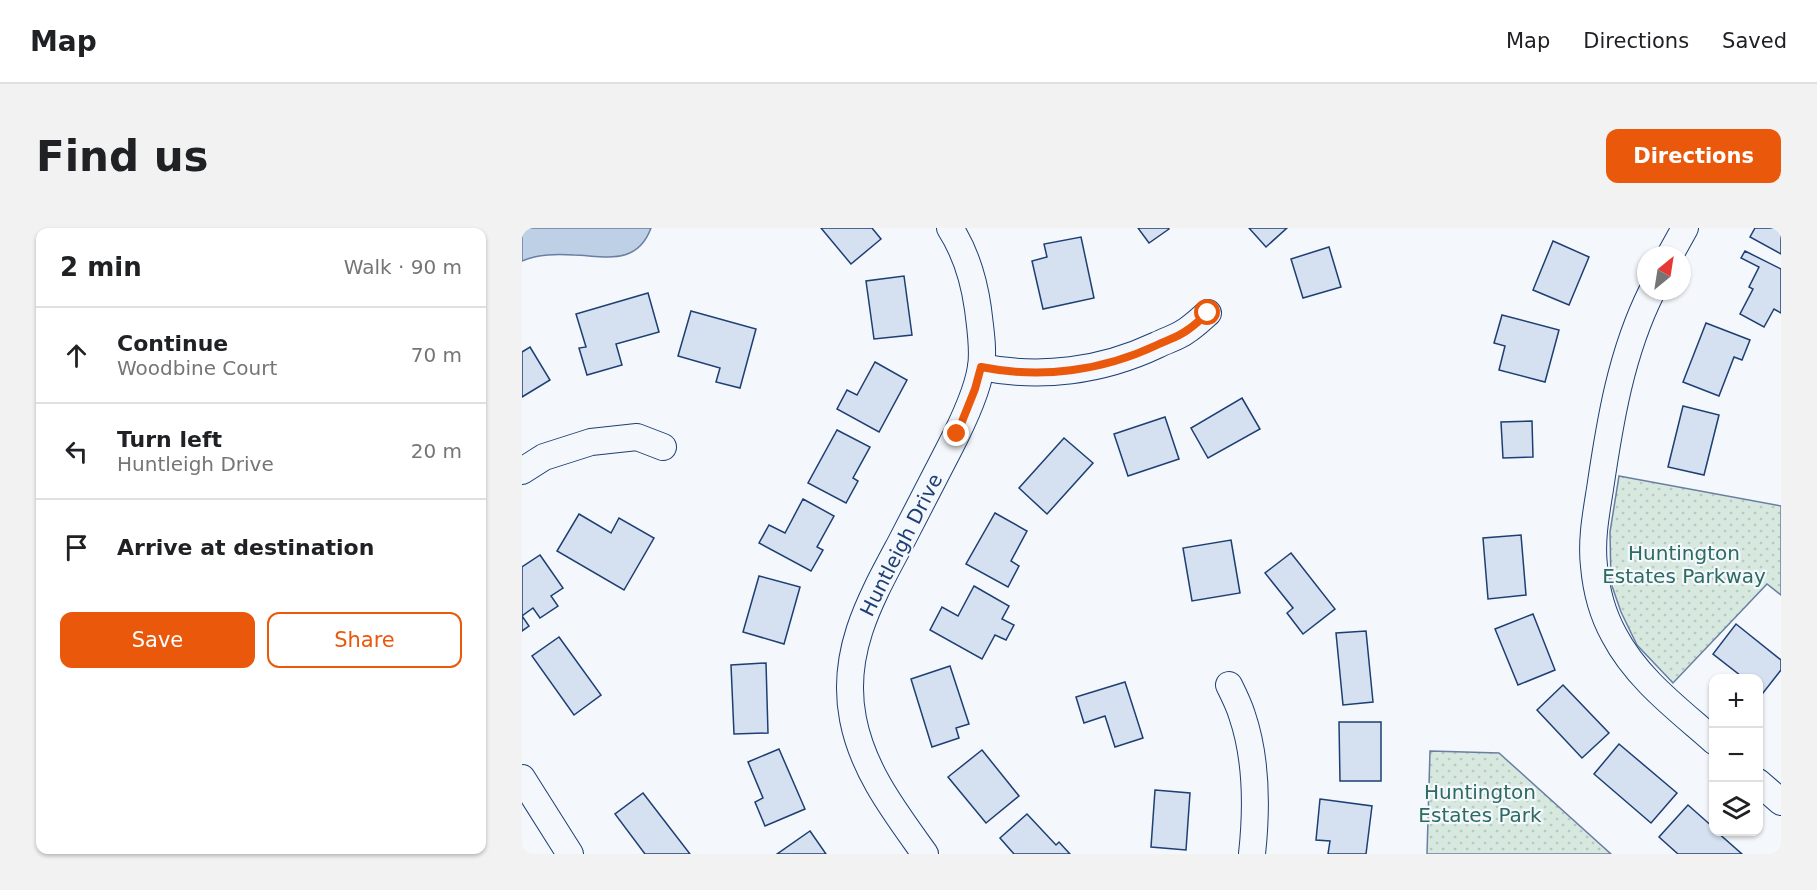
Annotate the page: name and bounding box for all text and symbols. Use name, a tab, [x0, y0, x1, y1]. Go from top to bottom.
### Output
text: Map	[30, 25, 97, 58]
text: Map	[1506, 29, 1550, 53]
text: Directions	[1583, 29, 1689, 53]
text: Saved	[1722, 29, 1787, 53]
button: Directions	[1606, 129, 1781, 183]
text: Find us	[36, 132, 209, 181]
north arrow	[1637, 246, 1691, 300]
text: 2 min	[60, 252, 142, 282]
text: Walk · 90 m	[344, 255, 462, 279]
route start	[1194, 299, 1220, 325]
text: Continue	[117, 331, 228, 356]
icon: ahead	[60, 339, 93, 372]
text: 70 m	[411, 343, 462, 367]
text: Woodbine Court	[117, 356, 277, 380]
route end	[943, 420, 969, 446]
text: Turn left	[117, 427, 222, 452]
icon: left	[60, 435, 93, 468]
text: 20 m	[411, 439, 462, 463]
text: Huntleigh Drive	[117, 452, 274, 476]
street label: Huntleigh Drive	[855, 470, 947, 620]
icon: arrive	[60, 531, 93, 564]
text: Arrive at destination	[117, 535, 374, 560]
park label: Huntington Estates Parkway	[1602, 541, 1766, 588]
button: Save	[60, 612, 255, 668]
button: Share	[267, 612, 462, 668]
map controls	[1709, 674, 1763, 836]
button: +	[1709, 674, 1763, 728]
button: −	[1709, 728, 1763, 782]
park label: Huntington Estates Park	[1418, 780, 1542, 827]
button: layers	[1709, 782, 1763, 836]

